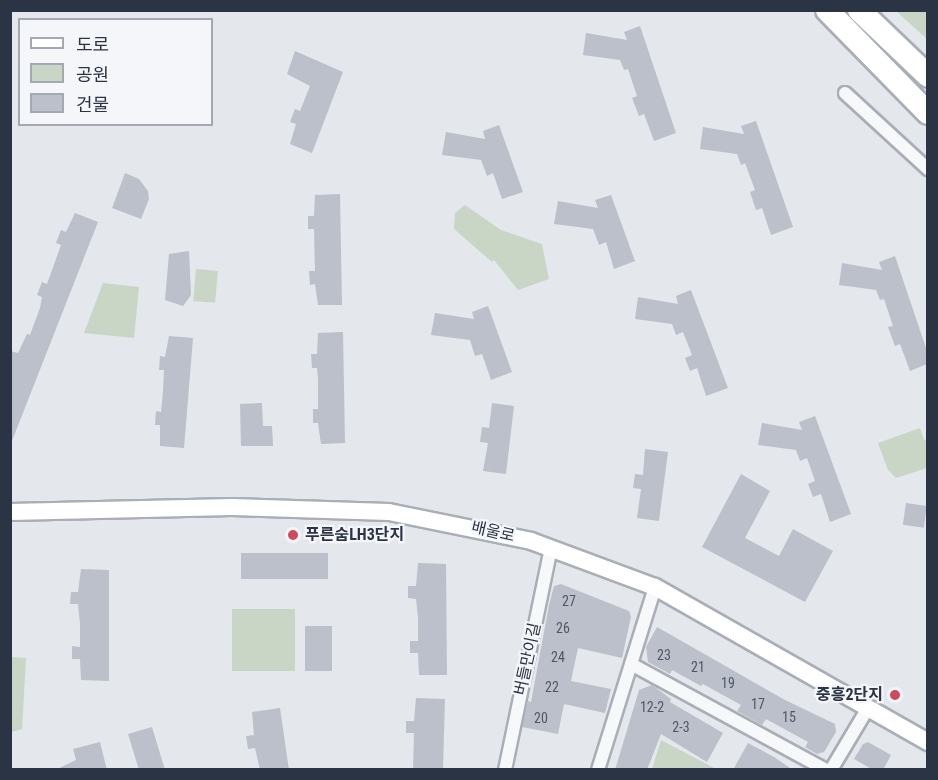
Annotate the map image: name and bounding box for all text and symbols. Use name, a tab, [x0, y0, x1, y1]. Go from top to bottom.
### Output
legend	[18, 18, 213, 126]
text: 도로	[76, 34, 109, 55]
text: 공원	[76, 64, 109, 85]
text: 건물	[76, 94, 109, 115]
street label: 배울로	[469, 518, 517, 546]
place label: 푸른숨LH3단지	[305, 525, 404, 545]
marker: 푸른숨LH3단지	[286, 528, 300, 542]
house number: 27	[562, 593, 576, 609]
house number: 26	[556, 620, 570, 636]
street label: 버들만이길	[511, 621, 545, 697]
house number: 23	[657, 647, 671, 663]
house number: 24	[551, 649, 565, 665]
house number: 21	[691, 659, 705, 675]
house number: 19	[721, 675, 735, 691]
house number: 22	[545, 679, 559, 695]
place label: 중흥2단지	[816, 685, 883, 705]
marker: 중흥2단지	[888, 688, 902, 702]
house number: 17	[751, 696, 765, 712]
house number: 12-2	[640, 699, 664, 715]
house number: 15	[782, 709, 796, 725]
house number: 20	[534, 710, 548, 726]
house number: 2-3	[672, 719, 690, 735]

